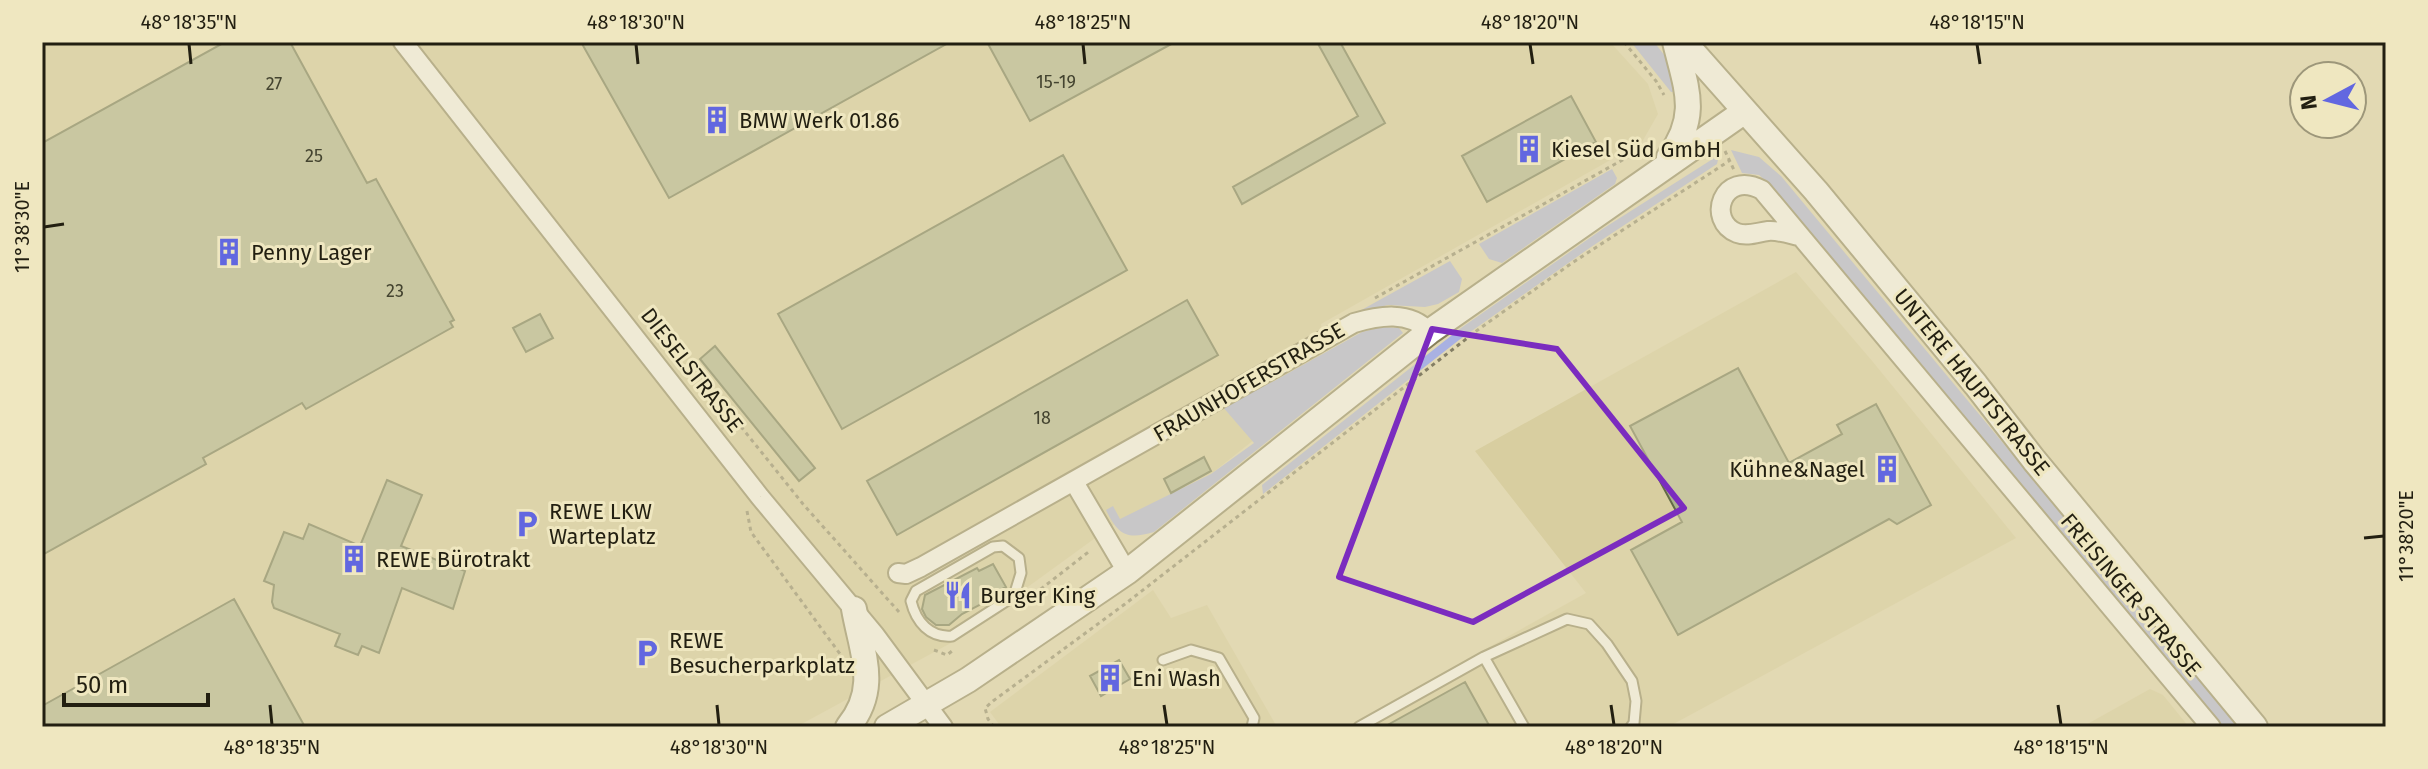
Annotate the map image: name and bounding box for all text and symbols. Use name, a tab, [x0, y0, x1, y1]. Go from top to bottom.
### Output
text: 48°18'35"N	[141, 10, 237, 34]
text: 48°18'30"N	[587, 10, 685, 34]
text: 48°18'25"N	[1035, 10, 1131, 34]
text: 48°18'20"N	[1481, 10, 1579, 34]
text: 48°18'15"N	[1929, 10, 2025, 34]
north arrow	[2288, 60, 2368, 140]
house number: 15-19	[1036, 71, 1076, 93]
house number: 27	[266, 73, 282, 95]
text: N	[2294, 93, 2323, 111]
building icon: BMW Werk 01.86	[702, 105, 732, 135]
place label: BMW Werk 01.86	[739, 107, 899, 134]
building icon: Kiesel Süd GmbH	[1514, 134, 1544, 164]
place label: Kiesel Süd GmbH	[1551, 136, 1721, 163]
house number: 25	[305, 145, 323, 167]
text: 11°38'30"E	[10, 181, 34, 273]
building icon: Penny Lager	[214, 237, 244, 267]
place label: Penny Lager	[251, 239, 372, 266]
house number: 23	[386, 280, 404, 302]
street label: UNTERE HAUPTSTRASSE	[1888, 283, 2056, 481]
street label: DIESELSTRASSE	[635, 302, 749, 438]
street label: FRAUNHOFERSTRASSE	[1149, 316, 1349, 448]
house number: 18	[1033, 407, 1051, 429]
building icon: Kühne&Nagel	[1872, 454, 1902, 484]
place label: Kühne&Nagel	[1729, 456, 1865, 483]
text: 11°38'20"E	[2394, 490, 2418, 582]
place label: REWE LKW Warteplatz	[549, 498, 656, 550]
street label: FREISINGER STRASSE	[2055, 508, 2207, 682]
parking icon: REWE LKW Warteplatz	[512, 509, 542, 539]
building icon: REWE Bürotrakt	[339, 544, 369, 574]
place label: REWE Bürotrakt	[376, 546, 531, 573]
restaurant icon: Burger King	[943, 580, 973, 610]
place label: Burger King	[980, 582, 1096, 609]
place label: REWE Besucherparkplatz	[669, 627, 855, 679]
parking icon: REWE Besucherparkplatz	[632, 638, 662, 668]
scale bar	[64, 657, 208, 707]
building icon: Eni Wash	[1095, 663, 1125, 693]
place label: Eni Wash	[1132, 665, 1221, 692]
text: 50 m	[76, 671, 128, 699]
text: 48°18'35"N	[224, 735, 320, 759]
text: 48°18'30"N	[670, 735, 768, 759]
text: 48°18'25"N	[1119, 735, 1215, 759]
text: 48°18'20"N	[1565, 735, 1663, 759]
text: 48°18'15"N	[2013, 735, 2109, 759]

